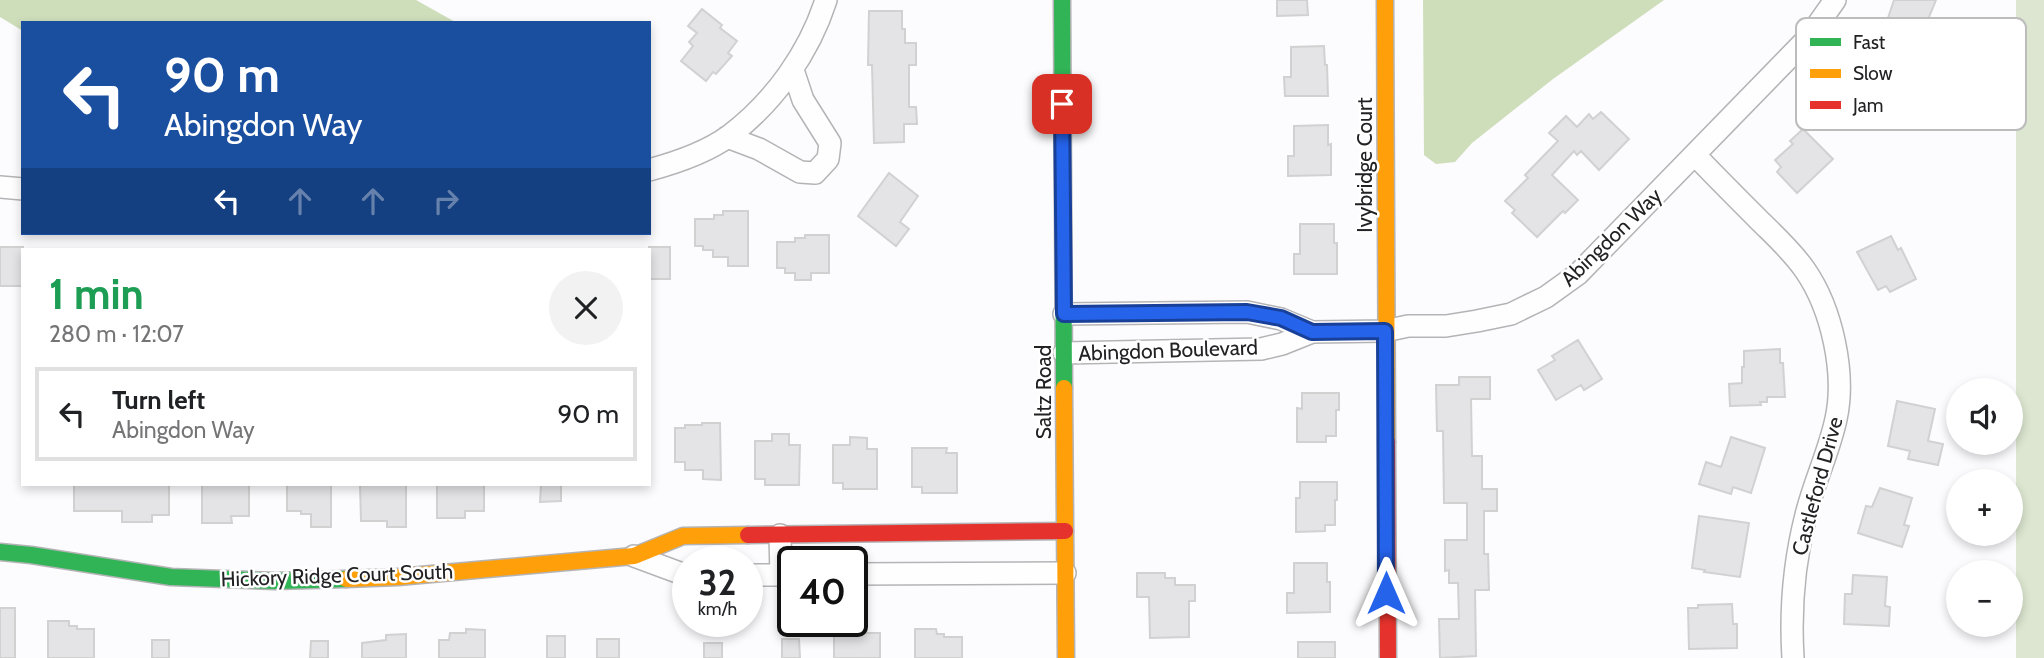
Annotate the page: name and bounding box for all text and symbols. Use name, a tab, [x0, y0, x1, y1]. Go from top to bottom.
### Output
legend	[1796, 18, 2026, 130]
text: Fast	[1853, 31, 1886, 54]
text: 90 m	[164, 45, 280, 104]
icon: left	[49, 49, 140, 140]
text: Slow	[1853, 62, 1893, 85]
pin	[1032, 74, 1092, 134]
icon: arrive	[1043, 85, 1081, 123]
text: Jam	[1852, 94, 1883, 117]
street label: Ivybridge Court	[1352, 97, 1377, 233]
text: Abingdon Way	[164, 105, 362, 144]
icon: left	[208, 182, 246, 220]
icon: ahead	[281, 182, 319, 220]
icon: ahead	[354, 182, 392, 220]
icon: right	[427, 182, 465, 220]
street label: Abingdon Way	[1555, 183, 1667, 291]
text: 1 min	[49, 268, 144, 320]
button: close	[549, 271, 623, 345]
text: 280 m · 12:07	[49, 320, 184, 348]
street label: Abingdon Boulevard	[1078, 334, 1258, 366]
street label: Saltz Road	[1031, 345, 1056, 439]
map controls	[1946, 378, 2023, 637]
button: sound	[1946, 378, 2023, 455]
text: Turn left	[112, 384, 205, 416]
icon: left	[53, 395, 91, 433]
text: 90 m	[557, 398, 619, 430]
street label: Castleford Drive	[1786, 414, 1848, 558]
text: Abingdon Way	[112, 416, 255, 444]
button: +	[1946, 469, 2023, 546]
speed limit sign: 40	[777, 546, 868, 637]
position arrow	[1349, 556, 1423, 630]
street label: Hickory Ridge Court South	[220, 558, 454, 592]
button: −	[1946, 560, 2023, 637]
text: 32	[699, 561, 736, 604]
text: km/h	[698, 598, 737, 620]

